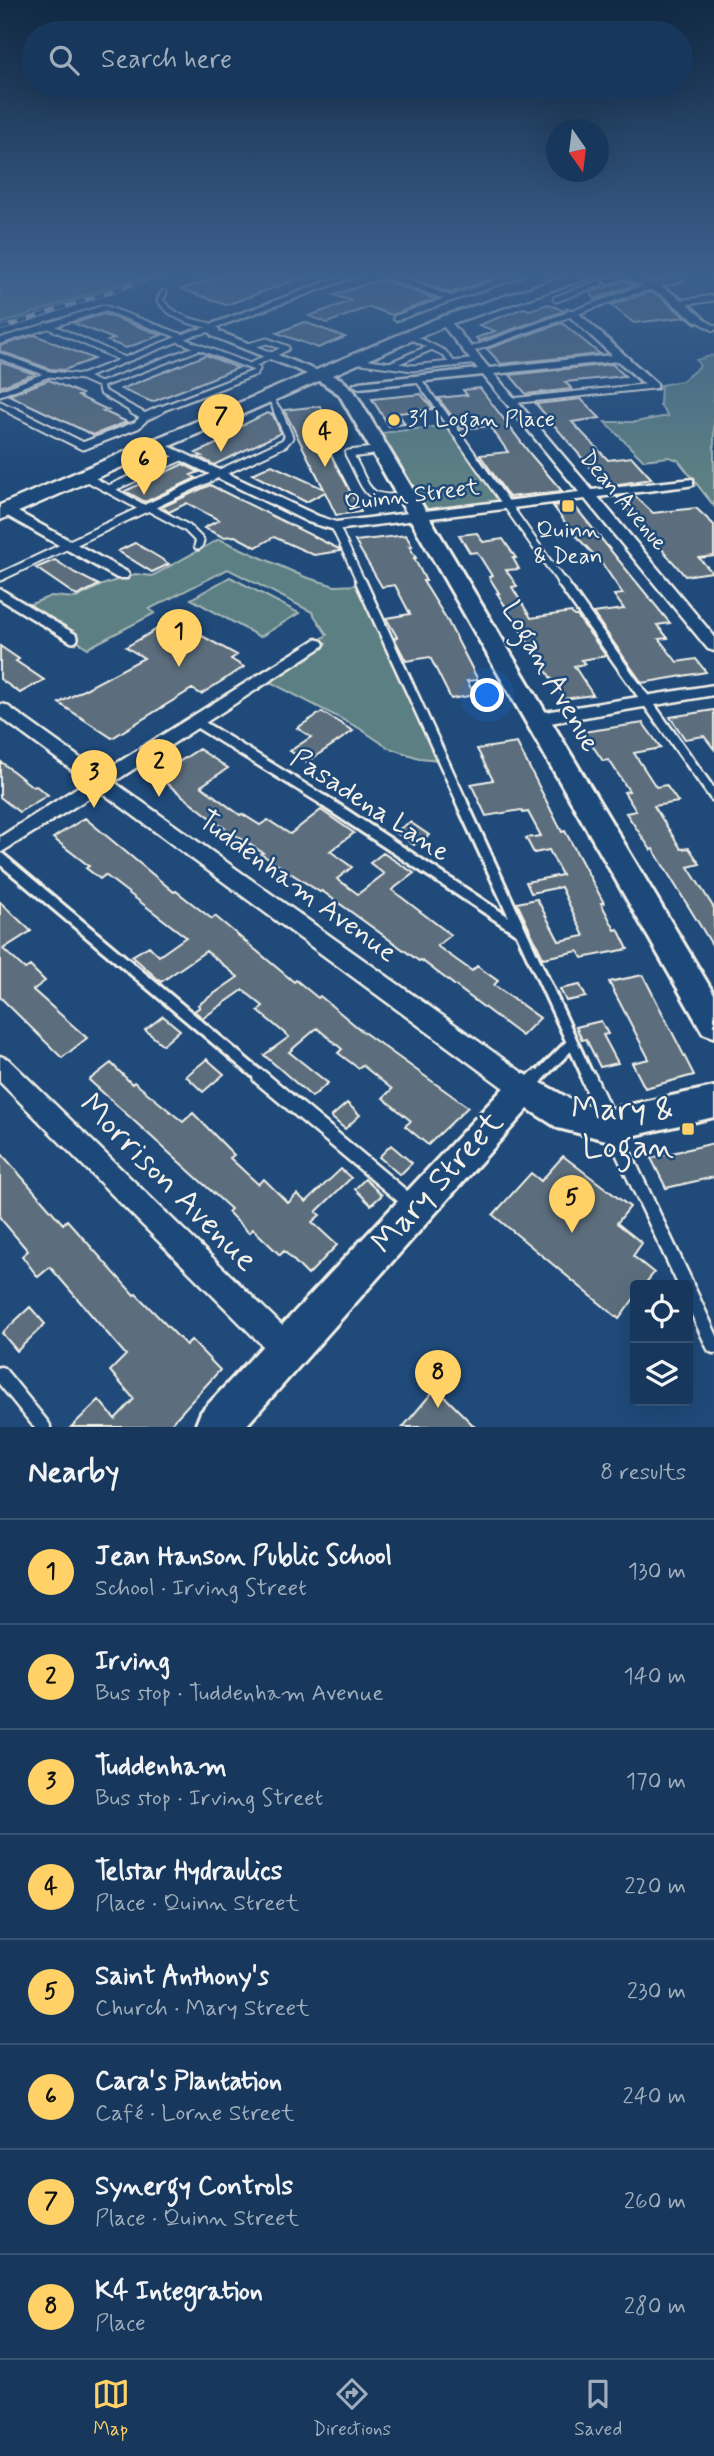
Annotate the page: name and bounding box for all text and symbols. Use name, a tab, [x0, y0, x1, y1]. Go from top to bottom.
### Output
search box	[21, 21, 693, 98]
icon: search	[45, 41, 83, 79]
text: Search here	[101, 43, 232, 77]
north arrow	[546, 119, 609, 182]
pin: 7	[198, 394, 244, 452]
place label: 31 Logan Place	[408, 405, 555, 437]
pin: 4	[302, 409, 348, 467]
marker: 31 Logan Place	[386, 412, 402, 428]
pin: 6	[121, 437, 167, 495]
street label: Dean Avenue	[572, 444, 674, 558]
street label: Quinn Street	[343, 473, 482, 519]
marker: Quinn & Dean	[560, 498, 576, 514]
place label: Quinn & Dean	[533, 516, 603, 572]
street label: Logan Avenue	[489, 595, 608, 761]
pin: 1	[156, 609, 202, 667]
your location	[470, 678, 504, 712]
pin: 2	[136, 739, 182, 797]
street label: Pasadena Lane	[283, 741, 457, 871]
pin: 3	[71, 750, 117, 808]
street label: Tuddenham Avenue	[190, 802, 404, 972]
street label: Morrison Avenue	[69, 1084, 267, 1282]
place label: Mary & Logan	[571, 1088, 674, 1173]
street label: Mary Street	[362, 1102, 514, 1264]
marker: Mary & Logan	[680, 1121, 696, 1137]
pin: 5	[549, 1175, 595, 1233]
map controls	[630, 1280, 693, 1406]
button: locate	[630, 1280, 693, 1343]
button: layers	[630, 1343, 693, 1406]
pin: 8	[415, 1350, 461, 1408]
text: Nearby	[28, 1453, 119, 1492]
text: 8 results	[600, 1458, 686, 1488]
text: Jean Hanson Public School	[95, 1540, 392, 1574]
text: 1	[46, 1557, 56, 1587]
text: 130 m	[628, 1557, 686, 1587]
text: School · Irving Street	[95, 1574, 307, 1604]
text: Irving	[95, 1645, 170, 1679]
text: 2	[45, 1662, 57, 1692]
text: 140 m	[623, 1662, 686, 1692]
text: Bus stop · Tuddenham Avenue	[95, 1679, 384, 1709]
text: Tuddenham	[95, 1750, 227, 1784]
text: 3	[46, 1767, 56, 1797]
text: 170 m	[626, 1767, 686, 1797]
text: Bus stop · Irving Street	[95, 1784, 323, 1814]
text: Telstar Hydraulics	[95, 1855, 282, 1889]
text: 4	[44, 1872, 58, 1902]
text: 220 m	[624, 1872, 686, 1902]
text: Place · Quinn Street	[95, 1889, 299, 1919]
text: Saint Anthony's	[95, 1960, 269, 1994]
text: 5	[44, 1977, 58, 2007]
text: 230 m	[627, 1977, 686, 2007]
text: Church · Mary Street	[95, 1994, 310, 2024]
text: Cara's Plantation	[95, 2065, 282, 2099]
text: 6	[45, 2082, 57, 2112]
text: 240 m	[622, 2082, 686, 2112]
text: Café · Lorne Street	[95, 2099, 295, 2129]
text: Synergy Controls	[95, 2170, 293, 2204]
text: 7	[44, 2187, 58, 2217]
text: 260 m	[624, 2187, 686, 2217]
text: Place · Quinn Street	[95, 2204, 299, 2234]
text: K4 Integration	[95, 2275, 263, 2309]
text: 8	[45, 2292, 57, 2322]
text: 280 m	[624, 2292, 686, 2322]
text: Place	[95, 2309, 146, 2339]
tab: Map	[92, 2375, 130, 2442]
tab: Directions	[313, 2375, 391, 2442]
tab: Saved	[574, 2375, 622, 2442]

